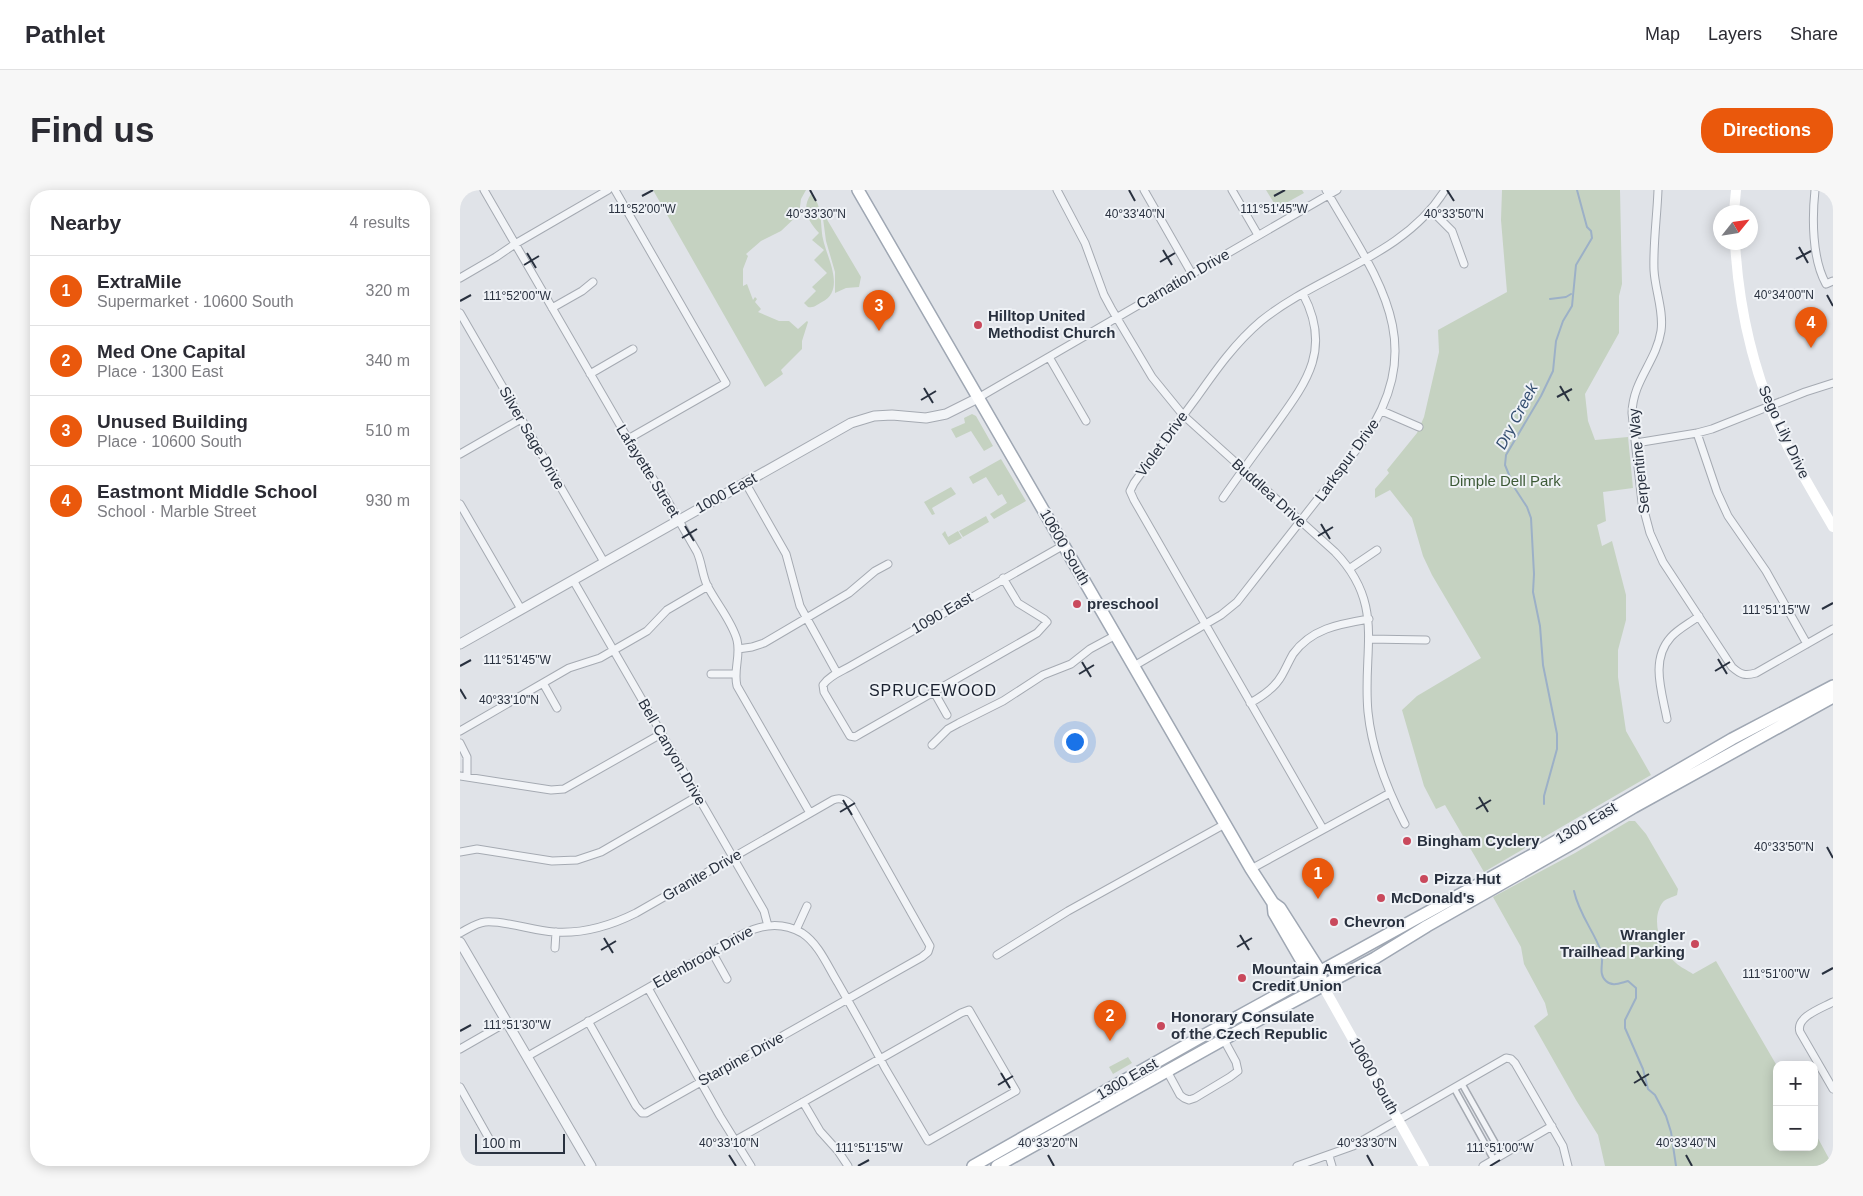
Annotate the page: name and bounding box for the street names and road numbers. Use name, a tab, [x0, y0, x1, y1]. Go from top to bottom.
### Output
street label: Carnation Drive	[1133, 245, 1232, 312]
street label: Sego Lily Drive	[1755, 382, 1813, 481]
street label: Silver Sage Drive	[496, 383, 569, 492]
street label: Serpentine Way	[1624, 407, 1653, 515]
street label: Violet Drive	[1132, 408, 1191, 480]
street label: Larkspur Drive	[1311, 415, 1382, 504]
street label: Lafayette Street	[613, 421, 684, 521]
street label: Buddlea Drive	[1229, 455, 1310, 530]
street label: 1000 East	[692, 468, 760, 516]
street label: 10600 South	[1037, 506, 1094, 588]
street label: 1090 East	[908, 588, 976, 637]
street label: Bell Canyon Drive	[635, 696, 710, 808]
street label: 1300 East	[1552, 798, 1620, 847]
street label: Granite Drive	[659, 845, 744, 904]
street label: Edenbrook Drive	[650, 922, 756, 991]
street label: Starpine Drive	[695, 1028, 786, 1089]
street label: 10600 South	[1346, 1034, 1402, 1117]
street label: 1300 East	[1093, 1054, 1161, 1103]

